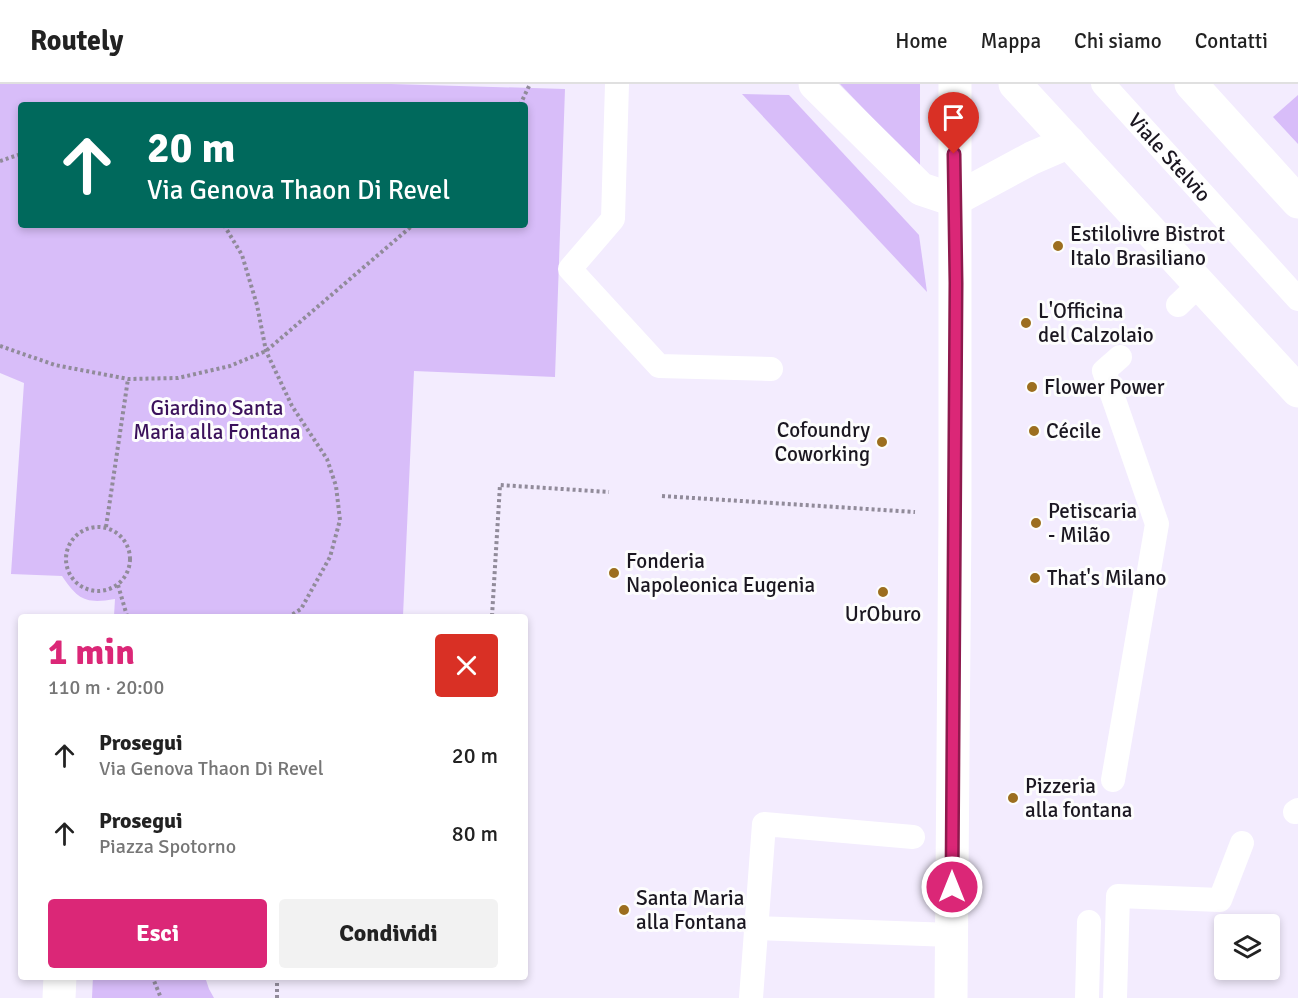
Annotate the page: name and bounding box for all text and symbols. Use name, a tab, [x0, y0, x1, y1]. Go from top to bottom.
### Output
text: Routely	[30, 24, 123, 58]
text: Home	[895, 28, 948, 54]
text: Mappa	[981, 28, 1041, 54]
text: Chi siamo	[1074, 28, 1162, 54]
text: Contatti	[1195, 28, 1268, 54]
pin	[928, 92, 979, 154]
icon: arrive	[937, 101, 970, 134]
street label: Viale Stelvio	[1123, 108, 1216, 207]
text: 20 m	[147, 123, 236, 174]
icon: ahead	[48, 126, 126, 204]
text: Via Genova Thaon Di Revel	[147, 174, 450, 207]
place label: Estilolivre Bistrot Italo Brasiliano	[1070, 221, 1225, 271]
marker: Estilolivre Bistrot Italo Brasiliano	[1051, 239, 1065, 253]
place label: L'Officina del Calzolaio	[1038, 298, 1154, 348]
marker: L'Officina del Calzolaio	[1019, 316, 1033, 330]
place label: Flower Power	[1044, 374, 1165, 400]
marker: Flower Power	[1025, 380, 1039, 394]
park label: Giardino Santa Maria alla Fontana	[133, 395, 301, 445]
place label: Cofoundry Coworking	[775, 417, 870, 467]
place label: Cécile	[1046, 418, 1101, 444]
marker: Cécile	[1027, 424, 1041, 438]
marker: Cofoundry Coworking	[875, 435, 889, 449]
place label: Petiscaria - Milão	[1048, 498, 1137, 548]
marker: Petiscaria - Milão	[1029, 516, 1043, 530]
place label: Fonderia Napoleonica Eugenia	[626, 548, 815, 598]
place label: That's Milano	[1047, 565, 1167, 591]
marker: Fonderia Napoleonica Eugenia	[607, 566, 621, 580]
marker: That's Milano	[1028, 571, 1042, 585]
marker: UrOburo	[876, 585, 890, 599]
place label: UrOburo	[845, 601, 921, 627]
text: 1 min	[48, 630, 135, 675]
button: close	[435, 634, 498, 697]
text: 110 m · 20:00	[48, 675, 164, 700]
text: Prosegui	[99, 729, 183, 756]
icon: ahead	[48, 739, 81, 772]
text: 20 m	[452, 742, 498, 769]
text: Via Genova Thaon Di Revel	[99, 756, 324, 781]
place label: Pizzeria alla fontana	[1025, 773, 1132, 823]
marker: Pizzeria alla fontana	[1006, 791, 1020, 805]
text: Prosegui	[99, 807, 183, 834]
icon: ahead	[48, 817, 81, 850]
text: 80 m	[452, 820, 498, 847]
text: Piazza Spotorno	[99, 834, 236, 859]
position arrow	[920, 855, 984, 919]
place label: Santa Maria alla Fontana	[636, 885, 747, 935]
button: Esci	[48, 899, 267, 968]
button: Condividi	[279, 899, 498, 968]
marker: Santa Maria alla Fontana	[617, 903, 631, 917]
map controls	[1214, 914, 1280, 980]
button: layers	[1214, 914, 1280, 980]

